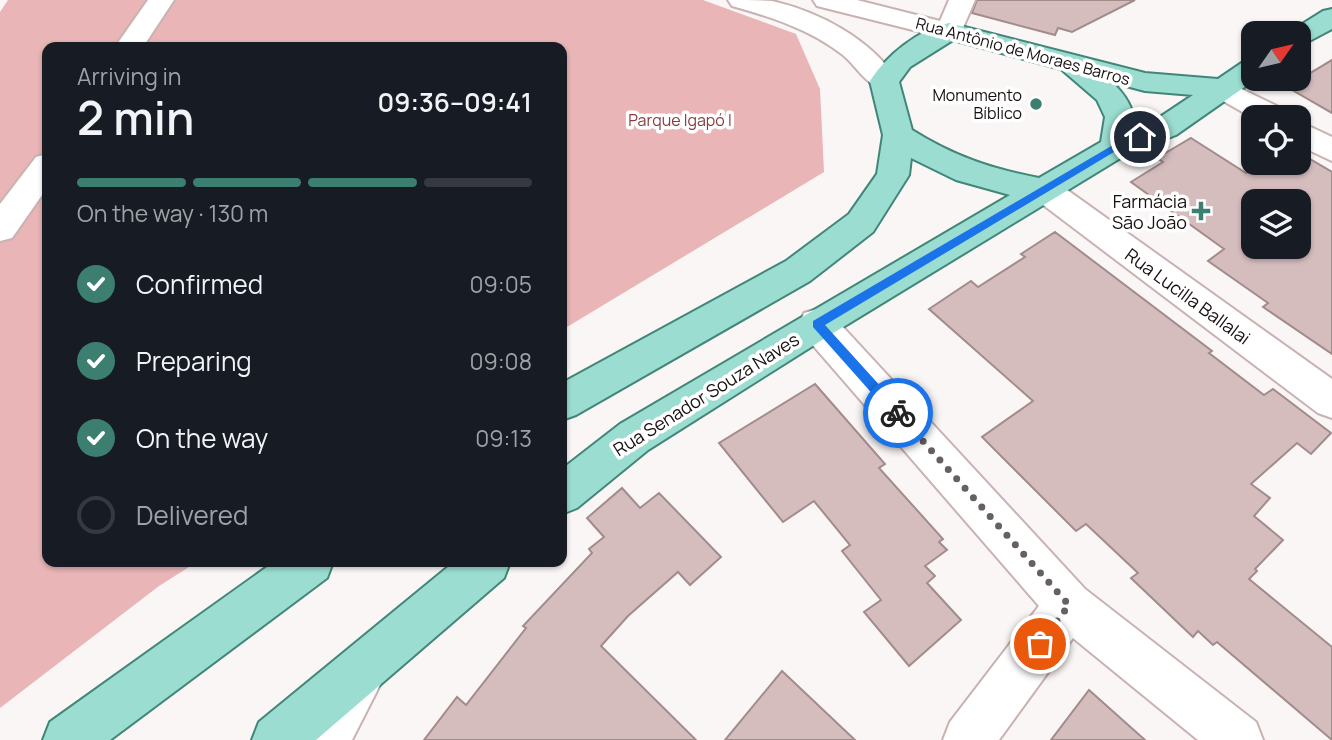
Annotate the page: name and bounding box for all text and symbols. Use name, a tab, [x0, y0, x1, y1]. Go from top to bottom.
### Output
street label: Rua Antônio de Moraes Barros	[913, 12, 1133, 90]
north arrow	[1241, 21, 1311, 91]
map controls	[1241, 21, 1311, 259]
text: Arriving in	[77, 60, 182, 92]
text: 09:36–09:41	[378, 84, 532, 120]
place label: Monumento Bíblico	[932, 84, 1022, 124]
text: 2 min	[77, 86, 194, 149]
marker: Monumento Bíblico	[1028, 96, 1044, 112]
button: locate	[1241, 105, 1311, 175]
pin	[1110, 107, 1170, 167]
park label: Parque Igapó I	[628, 109, 732, 131]
icon: home	[1121, 118, 1159, 156]
place label: Farmácia São João	[1112, 189, 1187, 234]
button: layers	[1241, 189, 1311, 259]
text: On the way · 130 m	[77, 197, 268, 229]
marker: Farmácia São João	[1193, 203, 1209, 219]
street label: Rua Lucilla Ballalai	[1121, 242, 1255, 350]
icon: check	[77, 265, 115, 303]
text: Confirmed	[136, 266, 263, 302]
text: 09:05	[470, 268, 532, 300]
street label: Rua Senador Souza Naves	[609, 327, 803, 461]
icon: check	[77, 342, 115, 380]
text: Preparing	[136, 343, 252, 379]
text: 09:08	[469, 345, 532, 377]
courier	[863, 378, 933, 448]
icon: bike	[879, 394, 917, 432]
icon: check	[77, 419, 115, 457]
text: On the way	[136, 420, 268, 456]
text: 09:13	[475, 422, 532, 454]
text: Delivered	[136, 497, 248, 533]
pin	[1010, 614, 1070, 674]
icon: bag	[1021, 625, 1059, 663]

